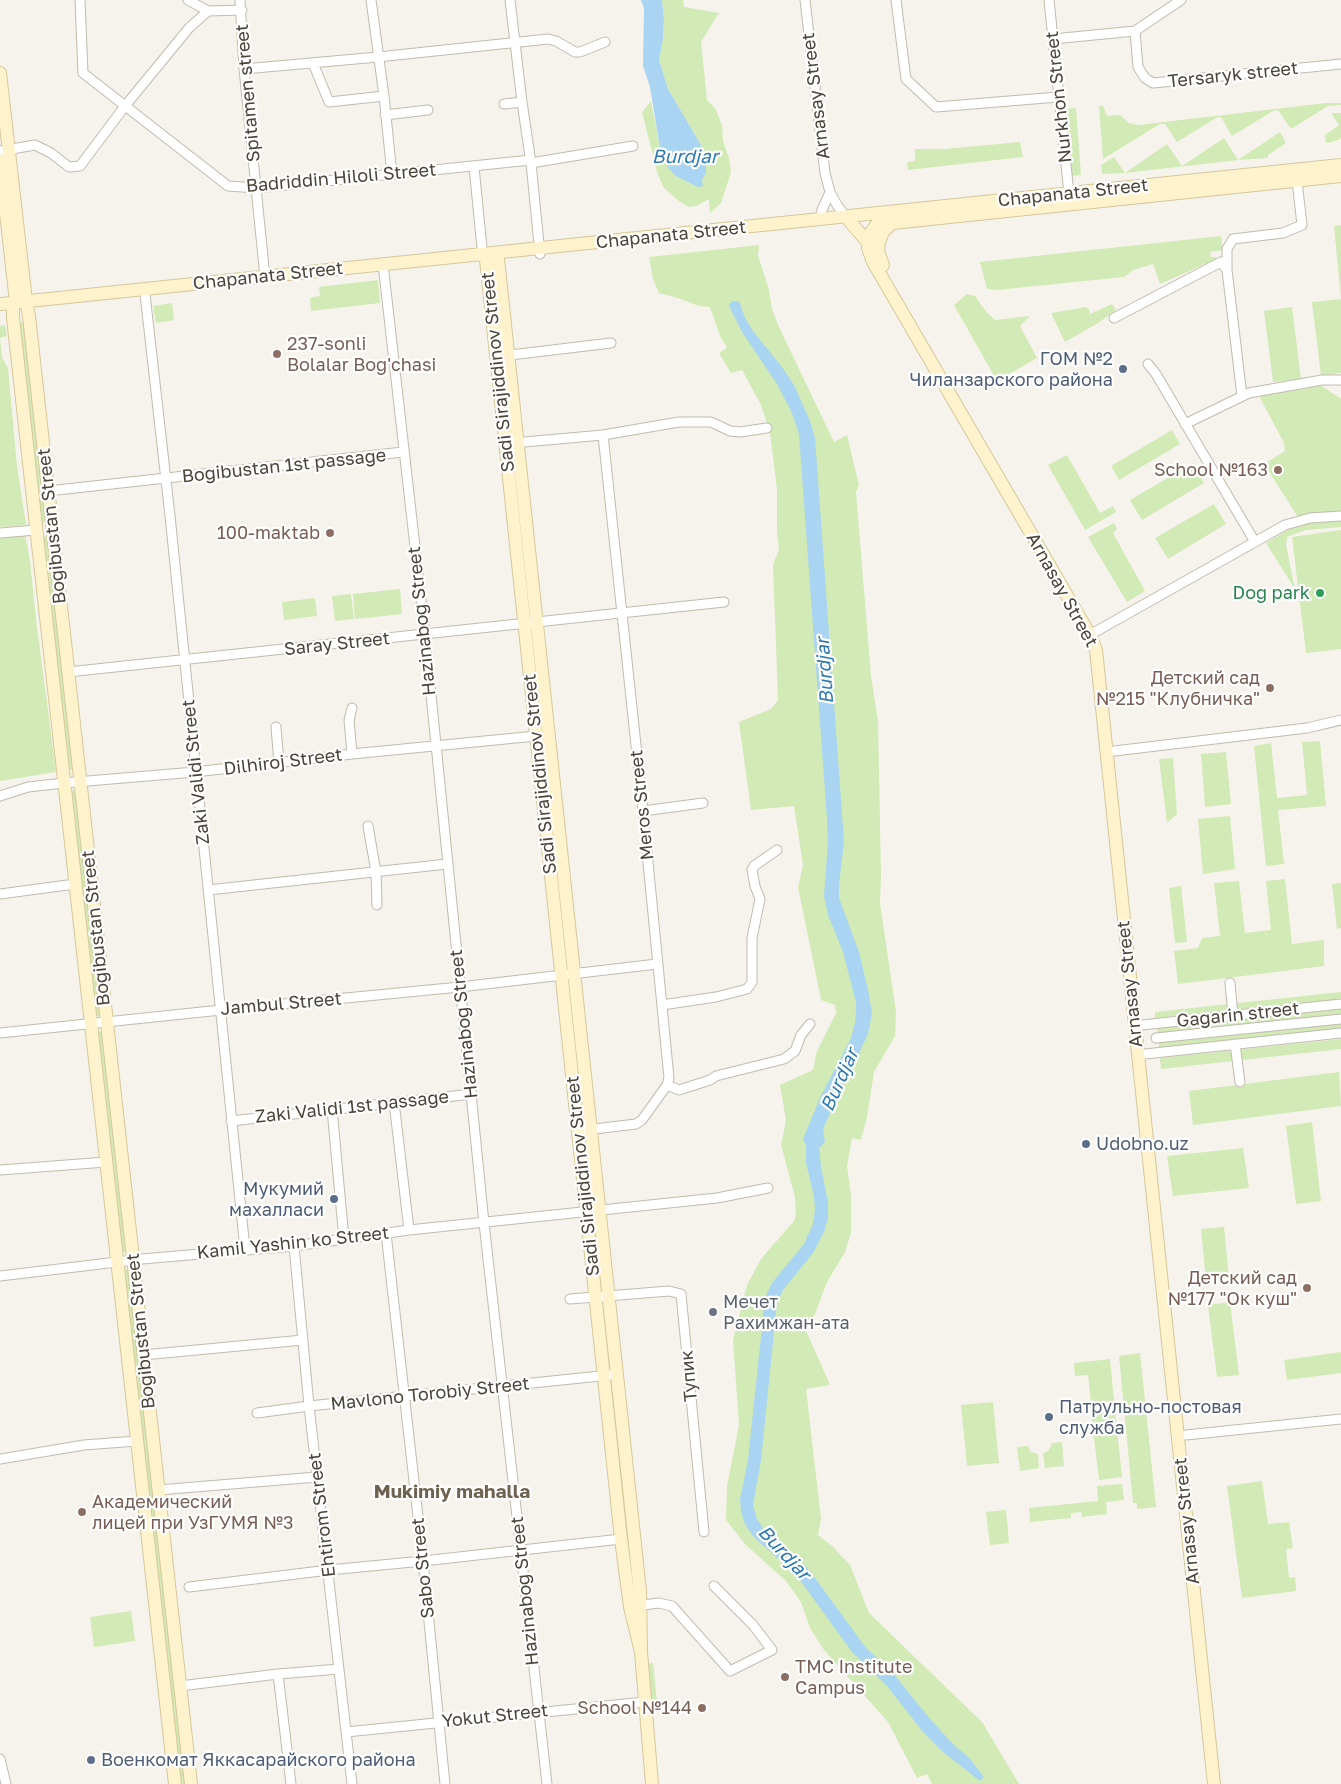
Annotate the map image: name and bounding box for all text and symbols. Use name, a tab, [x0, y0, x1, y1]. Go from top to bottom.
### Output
street label: Spitamen street	[231, 23, 265, 163]
street label: Nurkhon Street	[1041, 30, 1077, 164]
street label: Arnasay Street	[798, 31, 834, 161]
street label: Tersaryk street	[1167, 57, 1299, 93]
water label: Burdjar	[652, 146, 718, 168]
street label: Badriddin Hiloli Street	[245, 159, 437, 197]
street label: Chapanata Street	[997, 174, 1149, 212]
street label: Chapanata Street	[595, 216, 747, 254]
street label: Chapanata Street	[192, 257, 344, 295]
street label: Sadi Sirajiddinov Street	[477, 271, 519, 473]
place label: 237-sonli Bolalar Bog'chasi	[287, 333, 436, 376]
marker: 237-sonli Bolalar Bog'chasi	[271, 348, 283, 360]
place label: ГОМ №2 Чиланзарского района	[909, 348, 1113, 390]
marker: ГОМ №2 Чиланзарского района	[1117, 363, 1129, 375]
street label: Bogibustan 1st passage	[181, 445, 387, 487]
street label: Bogibustan Street	[33, 447, 71, 605]
place label: School №163	[1154, 459, 1268, 481]
marker: School №163	[1272, 464, 1284, 476]
place label: 100-maktab	[217, 522, 320, 544]
marker: 100-maktab	[324, 527, 336, 539]
street label: Arnasay Street	[1022, 529, 1102, 651]
street label: Hazinabog Street	[403, 545, 441, 697]
place label: Dog park	[1233, 582, 1310, 604]
marker: Dog park	[1314, 587, 1326, 599]
street label: Saray Street	[283, 628, 391, 660]
water label: Burdjar	[811, 637, 839, 705]
place label: Детский сад №215 "Клубничка"	[1096, 667, 1260, 710]
street label: Sadi Sirajiddinov Street	[519, 673, 561, 875]
marker: Детский сад №215 "Клубничка"	[1264, 682, 1276, 694]
street label: Zaki Validi Street	[178, 698, 214, 846]
street label: Dilhiroj Street	[222, 744, 344, 780]
street label: Meros Street	[625, 749, 659, 861]
street label: Bogibustan Street	[77, 849, 115, 1007]
street label: Arnasay Street	[1113, 919, 1147, 1049]
street label: Hazinabog Street	[445, 948, 483, 1100]
street label: Jambul Street	[219, 988, 343, 1020]
street label: Gagarin street	[1176, 998, 1300, 1032]
water label: Burdjar	[816, 1045, 864, 1115]
street label: Sadi Sirajiddinov Street	[562, 1075, 604, 1277]
street label: Zaki Validi 1st passage	[254, 1086, 450, 1128]
place label: Udobno.uz	[1096, 1133, 1189, 1155]
marker: Udobno.uz	[1080, 1138, 1092, 1150]
place label: Мукумий махалласи	[229, 1178, 324, 1220]
marker: Мукумий махалласи	[328, 1193, 340, 1205]
street label: Kamil Yashin ko Street	[196, 1222, 390, 1264]
street label: Bogibustan Street	[122, 1252, 160, 1410]
place label: Детский сад №177 "Ок куш"	[1168, 1267, 1297, 1310]
marker: Детский сад №177 "Ок куш"	[1301, 1282, 1313, 1294]
place label: Мечет Рахимжан-ата	[723, 1291, 850, 1334]
marker: Мечет Рахимжан-ата	[707, 1306, 719, 1318]
street label: Тупик	[676, 1349, 702, 1403]
street label: Mavlono Torobiy Street	[329, 1373, 531, 1415]
place label: Патрульно-постовая служба	[1059, 1396, 1242, 1438]
marker: Патрульно-постовая служба	[1043, 1411, 1055, 1423]
street label: Ehtirom Street	[304, 1452, 340, 1578]
street label: Arnasay Street	[1170, 1456, 1204, 1586]
district label: Mukimiy mahalla	[374, 1481, 530, 1503]
place label: Академический лицей при УзГУМЯ №3	[92, 1491, 293, 1534]
marker: Академический лицей при УзГУМЯ №3	[76, 1506, 88, 1518]
street label: Hazinabog Street	[506, 1515, 544, 1667]
street label: Sabo Street	[407, 1516, 439, 1620]
water label: Burdjar	[753, 1521, 815, 1585]
place label: TMC Institute Campus	[795, 1656, 912, 1698]
marker: TMC Institute Campus	[779, 1671, 791, 1683]
place label: School №144	[577, 1697, 692, 1719]
street label: Yokut Street	[441, 1700, 549, 1732]
marker: School №144	[696, 1702, 708, 1714]
place label: Военкомат Яккасарайского района	[101, 1749, 416, 1771]
marker: Военкомат Яккасарайского района	[85, 1754, 97, 1766]

